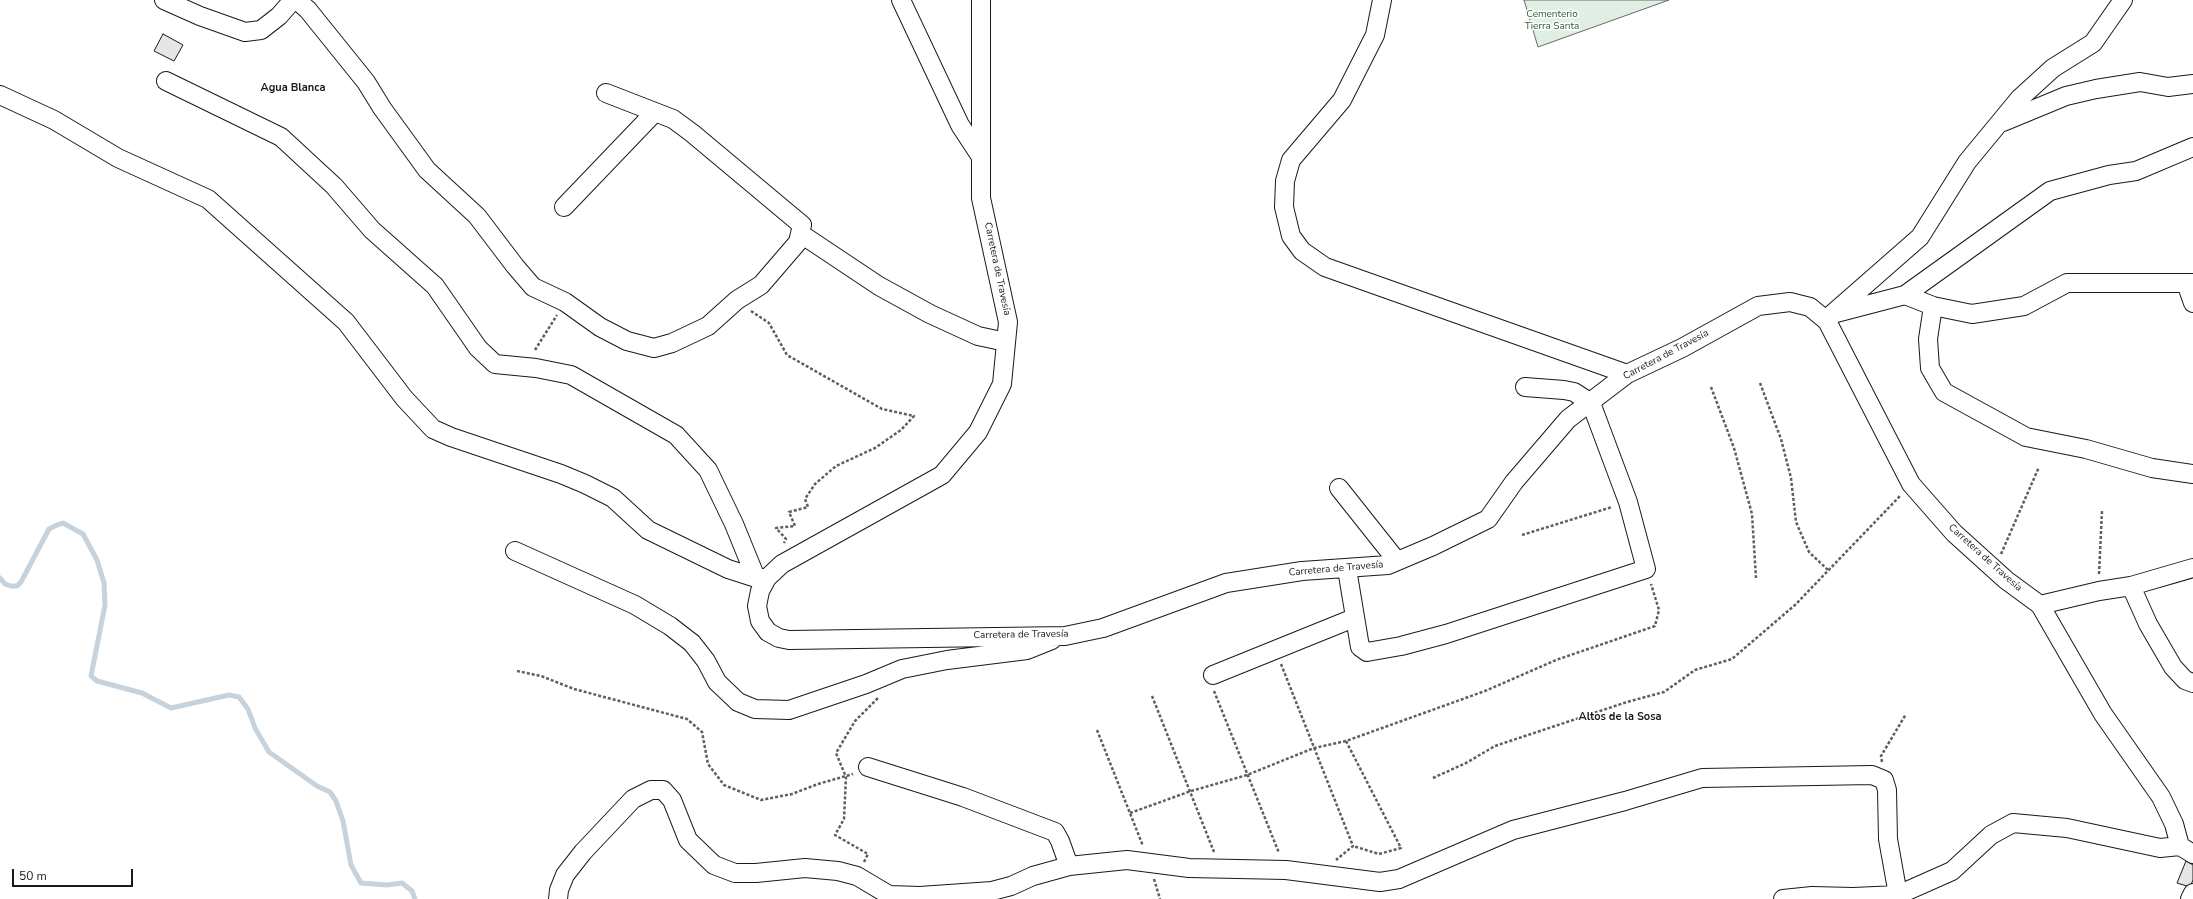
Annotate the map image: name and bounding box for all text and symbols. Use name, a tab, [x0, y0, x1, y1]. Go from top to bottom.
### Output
park label: Cementerio Tierra Santa	[1525, 9, 1579, 32]
district label: Agua Blanca	[261, 81, 325, 95]
street label: Carretera de Travesía	[981, 221, 1013, 317]
street label: Carretera de Travesía	[1621, 327, 1711, 383]
street label: Carretera de Travesía	[1946, 522, 2024, 594]
street label: Carretera de Travesía	[1288, 559, 1384, 579]
street label: Carretera de Travesía	[973, 628, 1069, 642]
district label: Altos de la Sosa	[1578, 710, 1662, 724]
scale bar	[14, 861, 135, 887]
text: 50 m	[19, 868, 47, 884]

